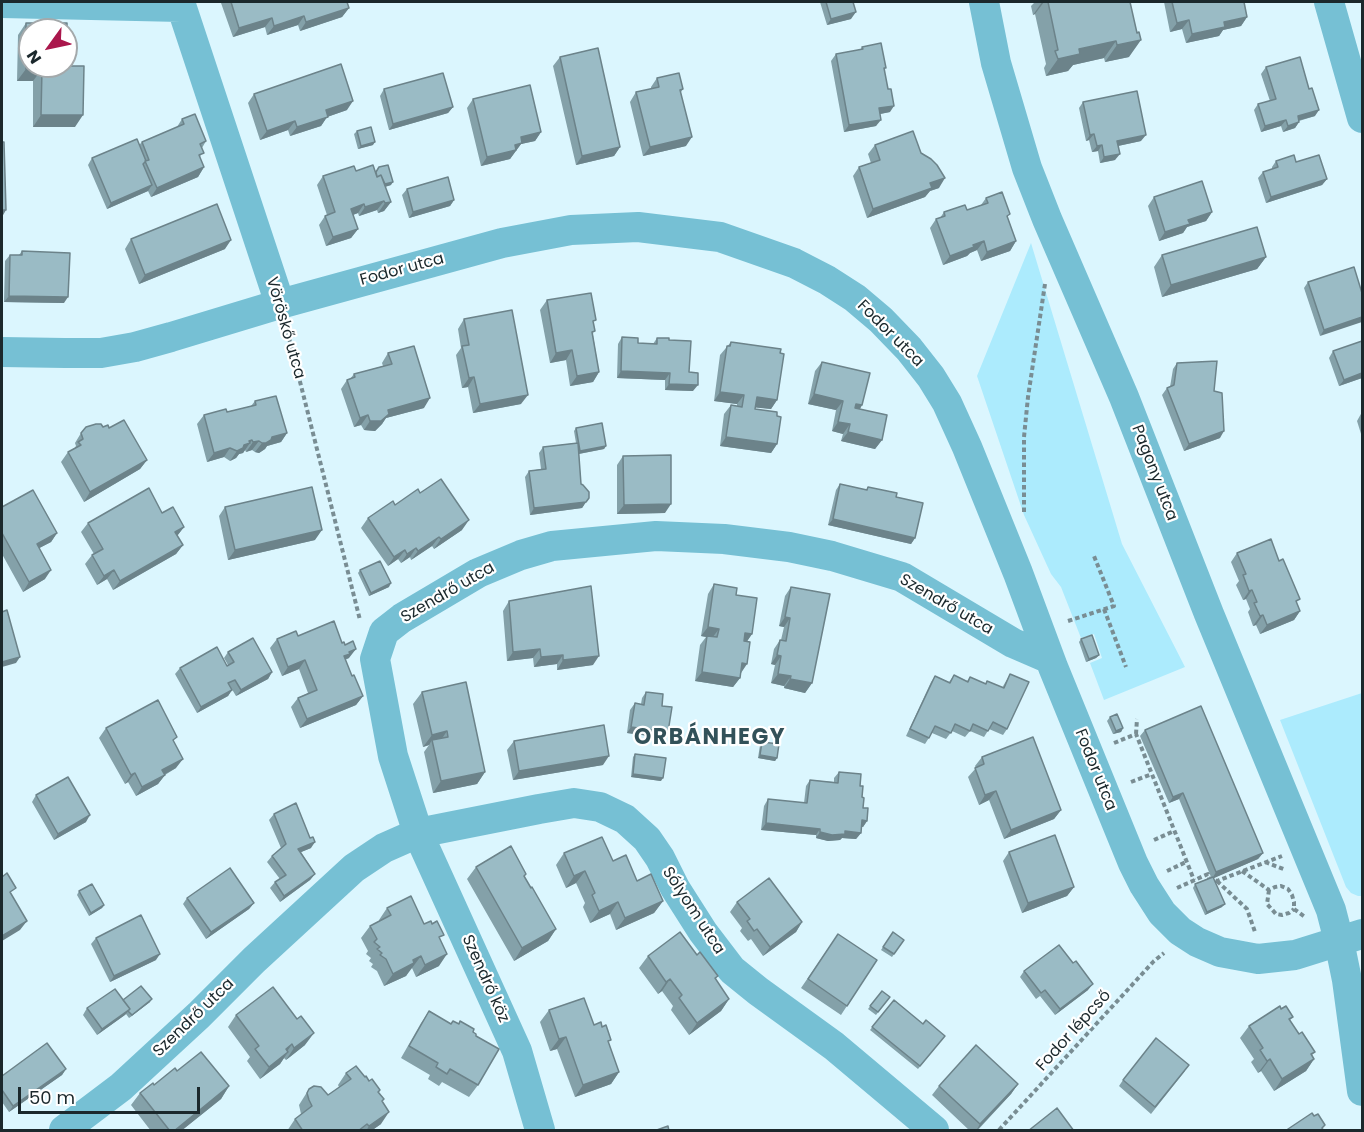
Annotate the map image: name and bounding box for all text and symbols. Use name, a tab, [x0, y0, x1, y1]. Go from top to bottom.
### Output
north arrow	[18, 18, 78, 78]
text: N	[21, 46, 47, 68]
street label: Fodor utca	[358, 250, 446, 290]
street label: Vöröskő utca	[261, 275, 309, 381]
street label: Fodor utca	[853, 297, 927, 371]
street label: Pagony utca	[1127, 422, 1181, 524]
street label: Szendrő utca	[398, 559, 498, 627]
street label: Szendrő utca	[896, 571, 996, 639]
district label: ORBÁNHEGY	[634, 725, 786, 751]
street label: Fodor utca	[1070, 726, 1120, 814]
street label: Sólyom utca	[658, 864, 728, 958]
street label: Szendrő köz	[457, 932, 513, 1026]
street label: Szendrő utca	[150, 975, 238, 1061]
street label: Fodor lépcső	[1033, 986, 1115, 1076]
scale bar	[21, 1075, 202, 1113]
text: 50 m	[29, 1085, 75, 1110]

